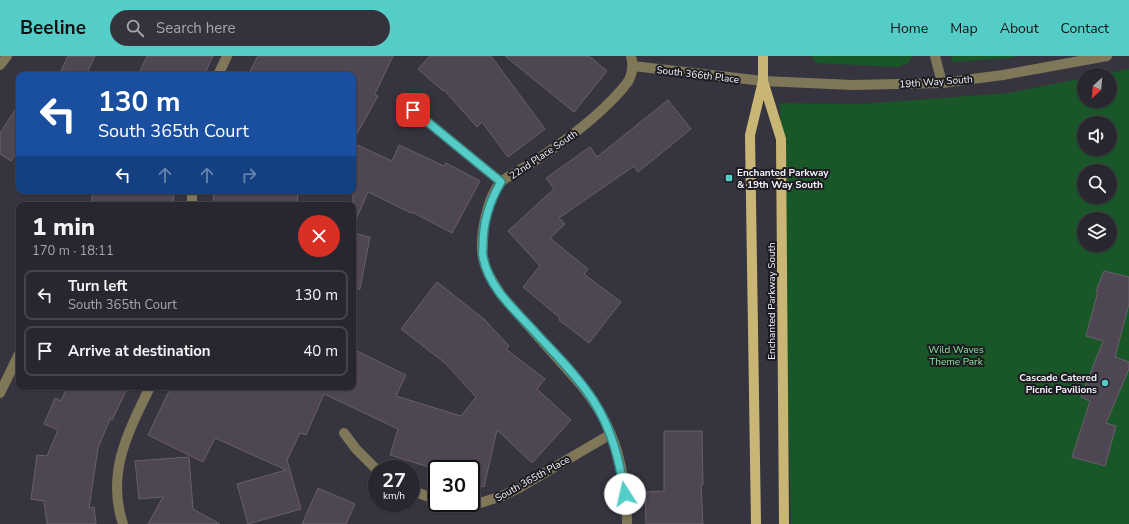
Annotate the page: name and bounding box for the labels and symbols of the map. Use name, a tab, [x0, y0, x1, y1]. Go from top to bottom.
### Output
street label: South 366th Place	[656, 63, 740, 87]
north arrow	[1077, 68, 1117, 108]
street label: 19th Way South	[899, 72, 973, 92]
pin	[396, 93, 430, 127]
street label: 22nd Place South	[507, 127, 580, 183]
place label: Enchanted Parkway & 19th Way South	[737, 166, 829, 192]
marker: Enchanted Parkway & 19th Way South	[724, 173, 734, 183]
street label: Enchanted Parkway South	[765, 242, 779, 360]
park label: Wild Waves Theme Park	[928, 343, 984, 369]
place label: Cascade Catered Picnic Pavilions	[1019, 371, 1097, 397]
marker: Cascade Catered Picnic Pavilions	[1100, 378, 1110, 388]
street label: South 365th Place	[493, 453, 572, 505]
speed limit sign: 30	[428, 460, 480, 512]
position arrow	[604, 473, 646, 515]

